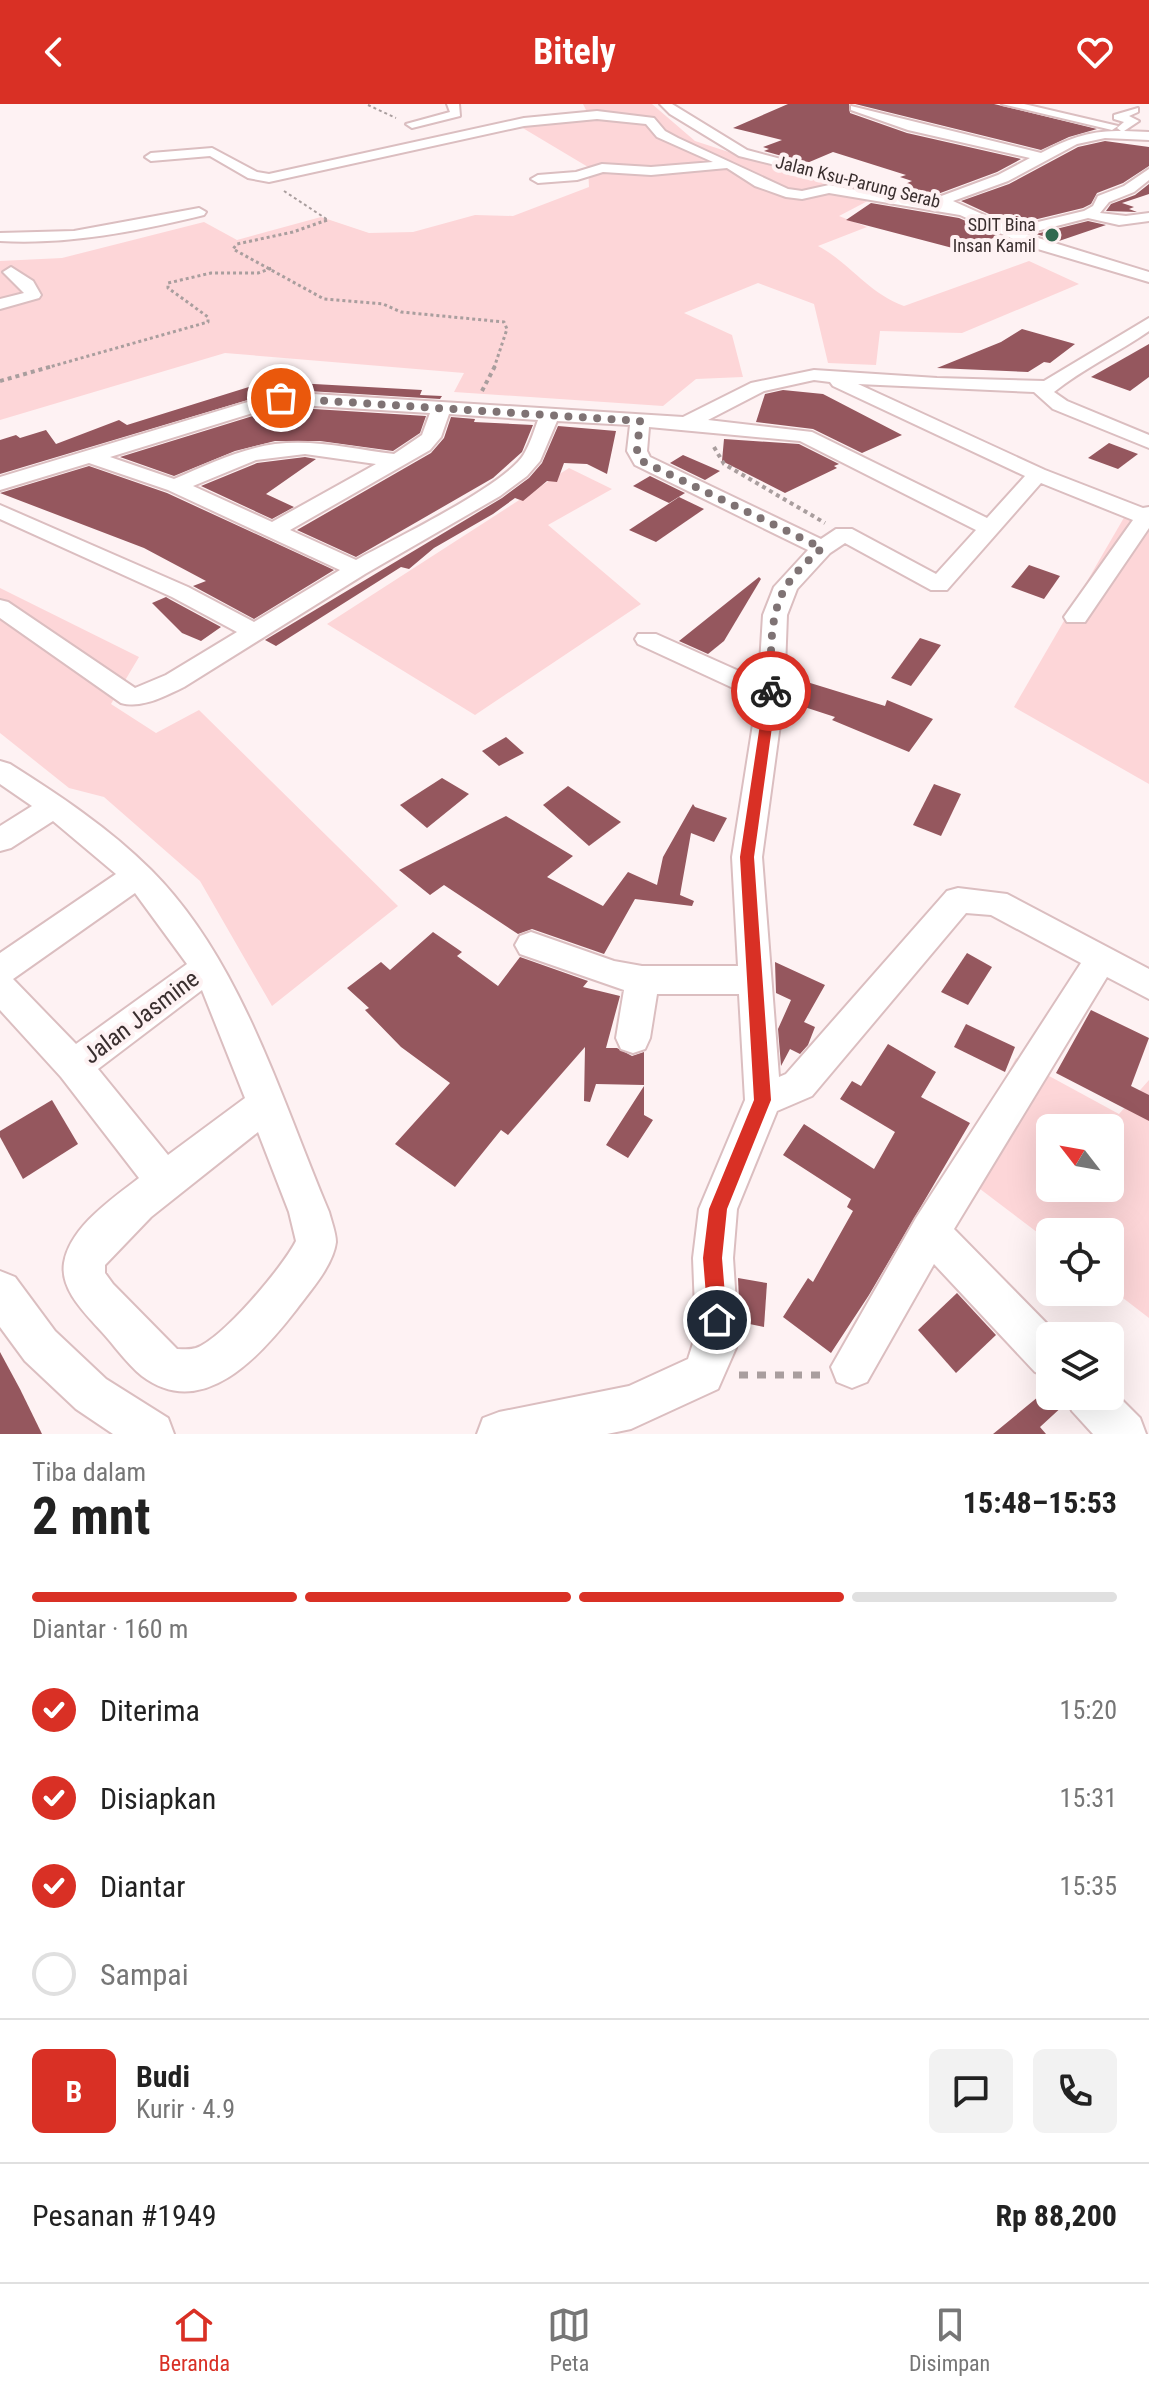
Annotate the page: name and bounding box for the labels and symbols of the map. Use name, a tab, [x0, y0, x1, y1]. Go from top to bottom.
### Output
street label: Jalan Ksu-Parung Serab	[774, 151, 943, 212]
place label: SDIT Bina Insan Kamil	[953, 214, 1036, 256]
marker: SDIT Bina Insan Kamil	[1043, 226, 1061, 244]
pin	[247, 364, 315, 432]
courier	[731, 651, 811, 731]
street label: Jalan Jasmine	[78, 964, 204, 1070]
north arrow	[1036, 1114, 1124, 1202]
pin	[683, 1286, 751, 1354]

